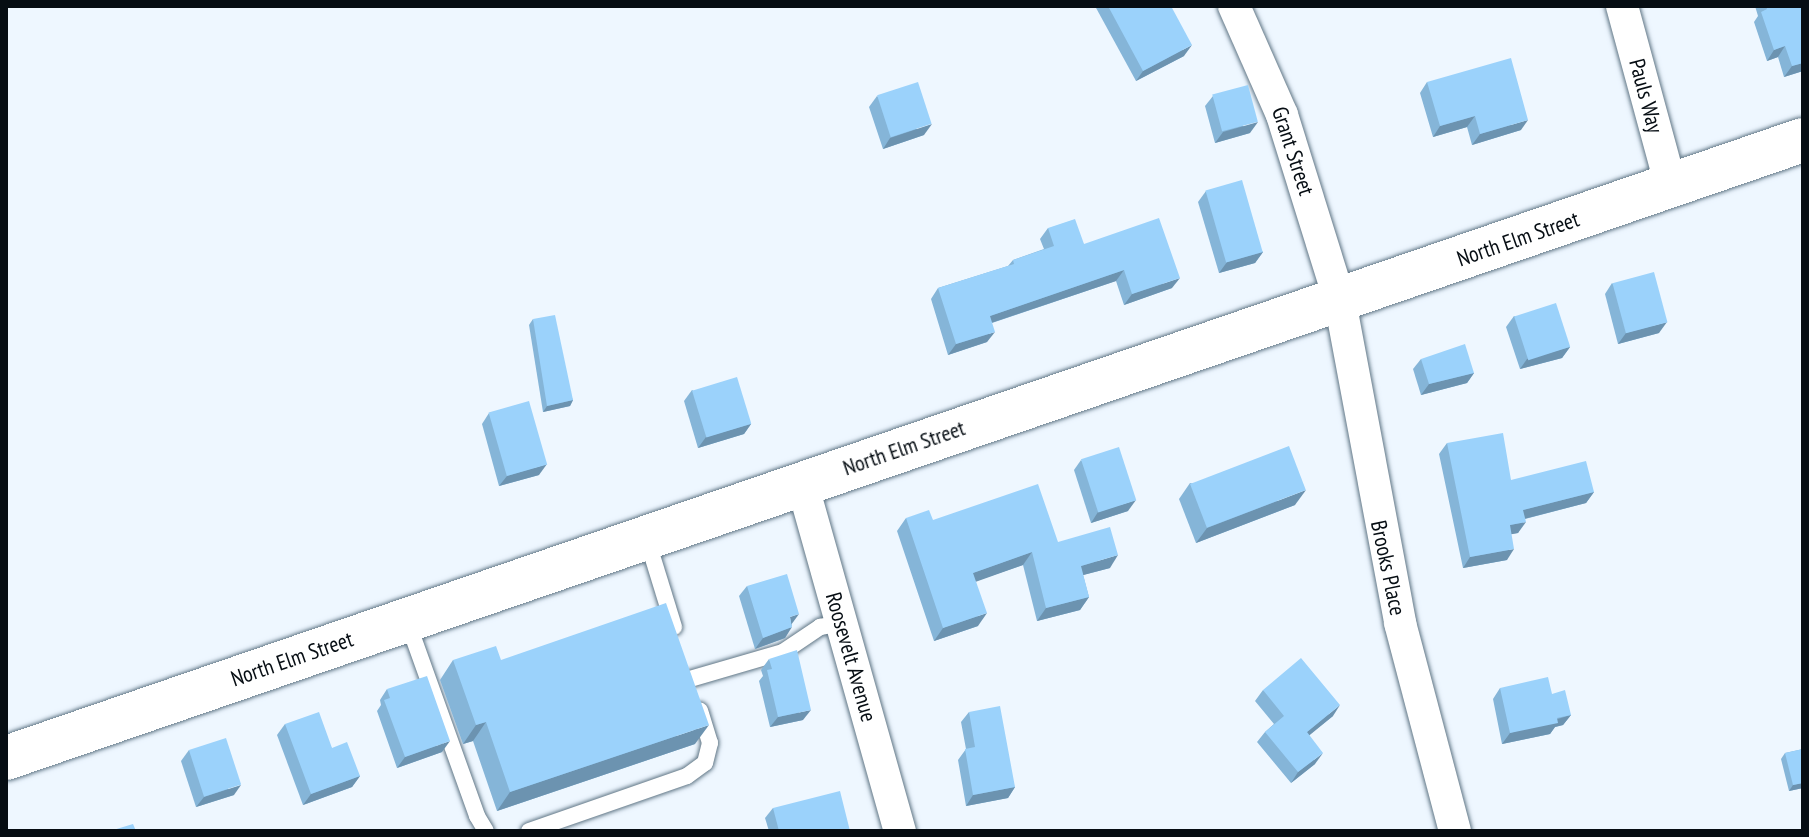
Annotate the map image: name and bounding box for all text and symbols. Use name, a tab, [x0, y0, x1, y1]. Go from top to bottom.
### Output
street label: Pauls Way	[1623, 56, 1669, 136]
street label: Grant Street	[1266, 103, 1320, 199]
street label: North Elm Street	[1453, 206, 1583, 272]
street label: North Elm Street	[839, 415, 969, 481]
street label: Brooks Place	[1365, 518, 1411, 618]
street label: Roosevelt Avenue	[820, 589, 882, 725]
street label: North Elm Street	[227, 626, 357, 692]

